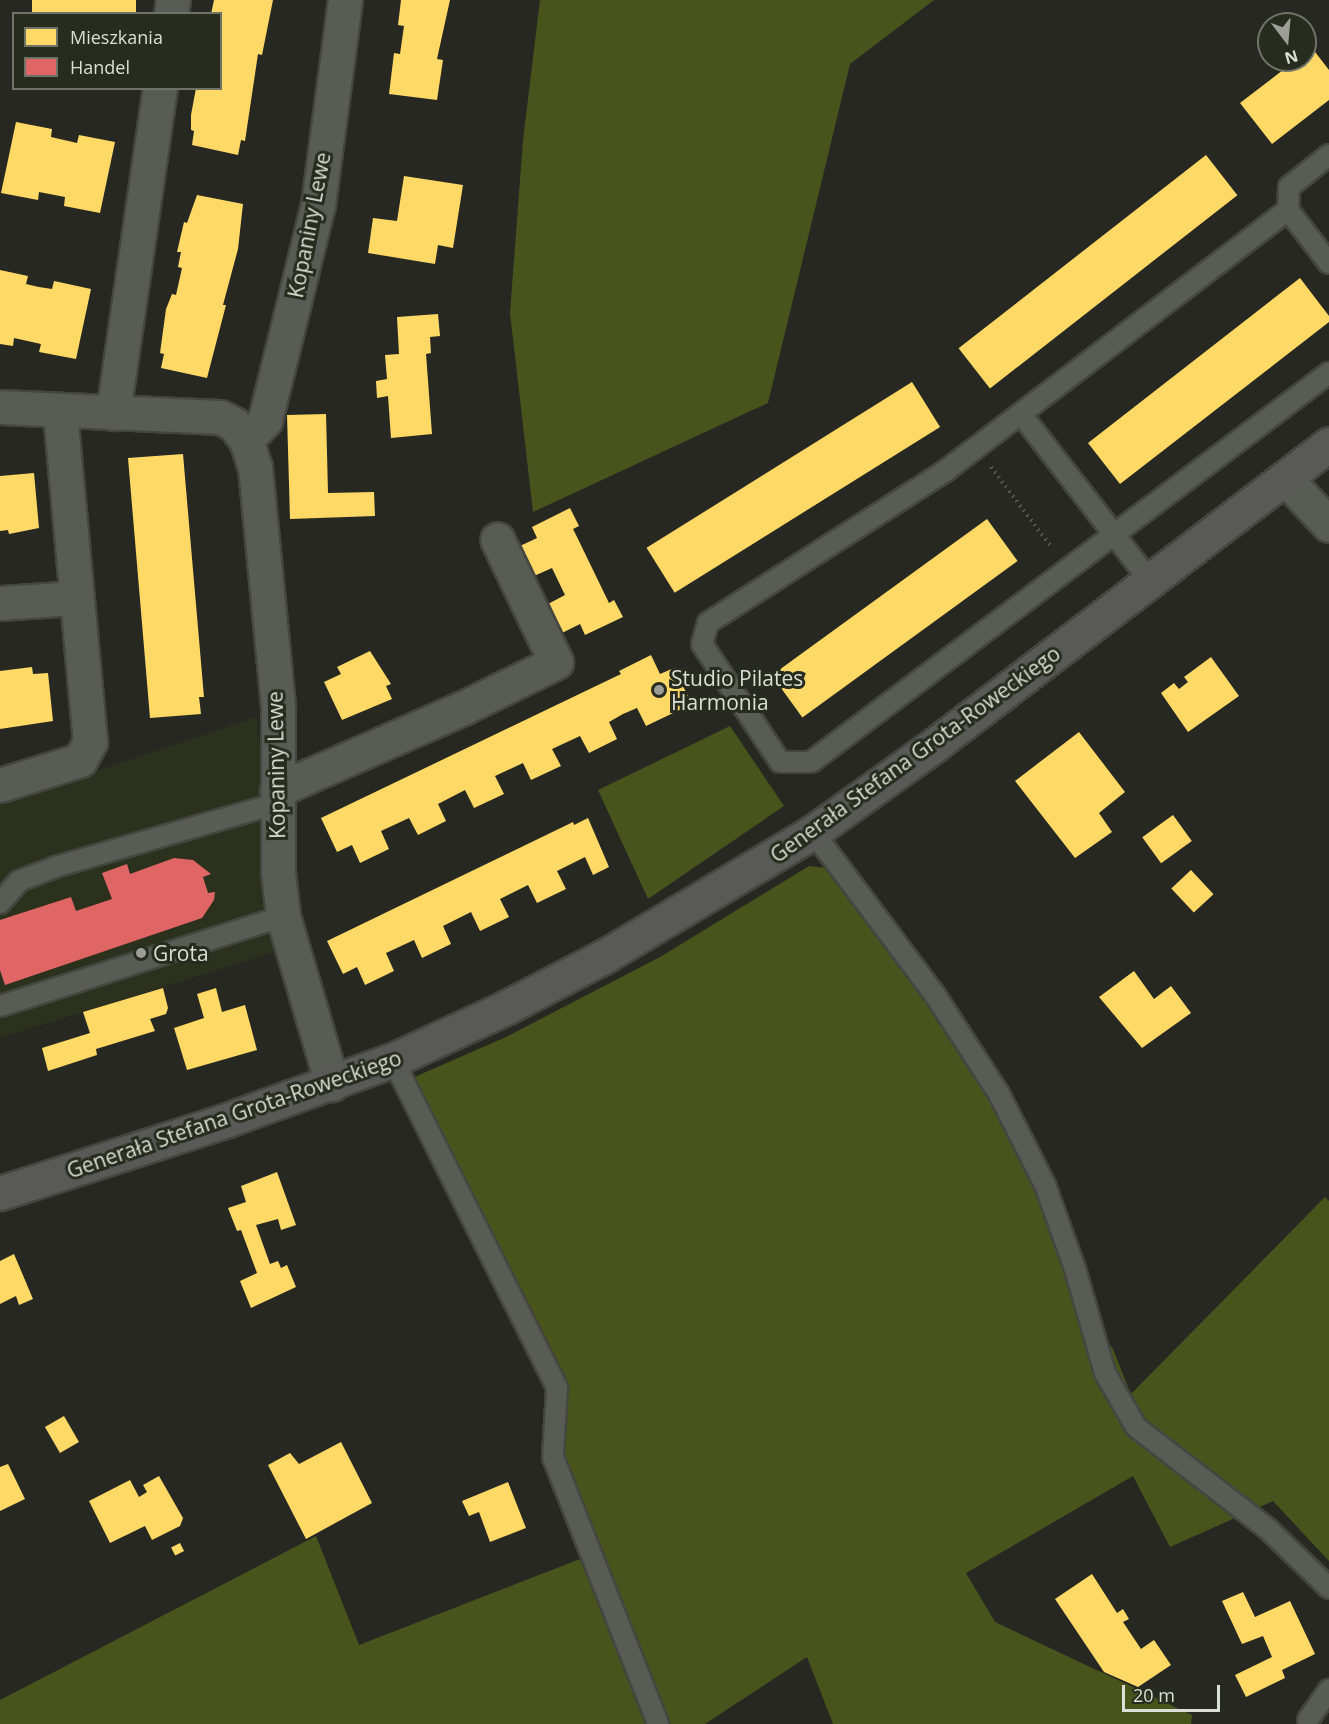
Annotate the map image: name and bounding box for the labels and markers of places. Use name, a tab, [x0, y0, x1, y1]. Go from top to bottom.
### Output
place label: Studio Pilates Harmonia	[671, 665, 803, 715]
marker: Studio Pilates Harmonia	[652, 683, 666, 697]
place label: Grota	[153, 940, 209, 966]
marker: Grota	[134, 946, 148, 960]

